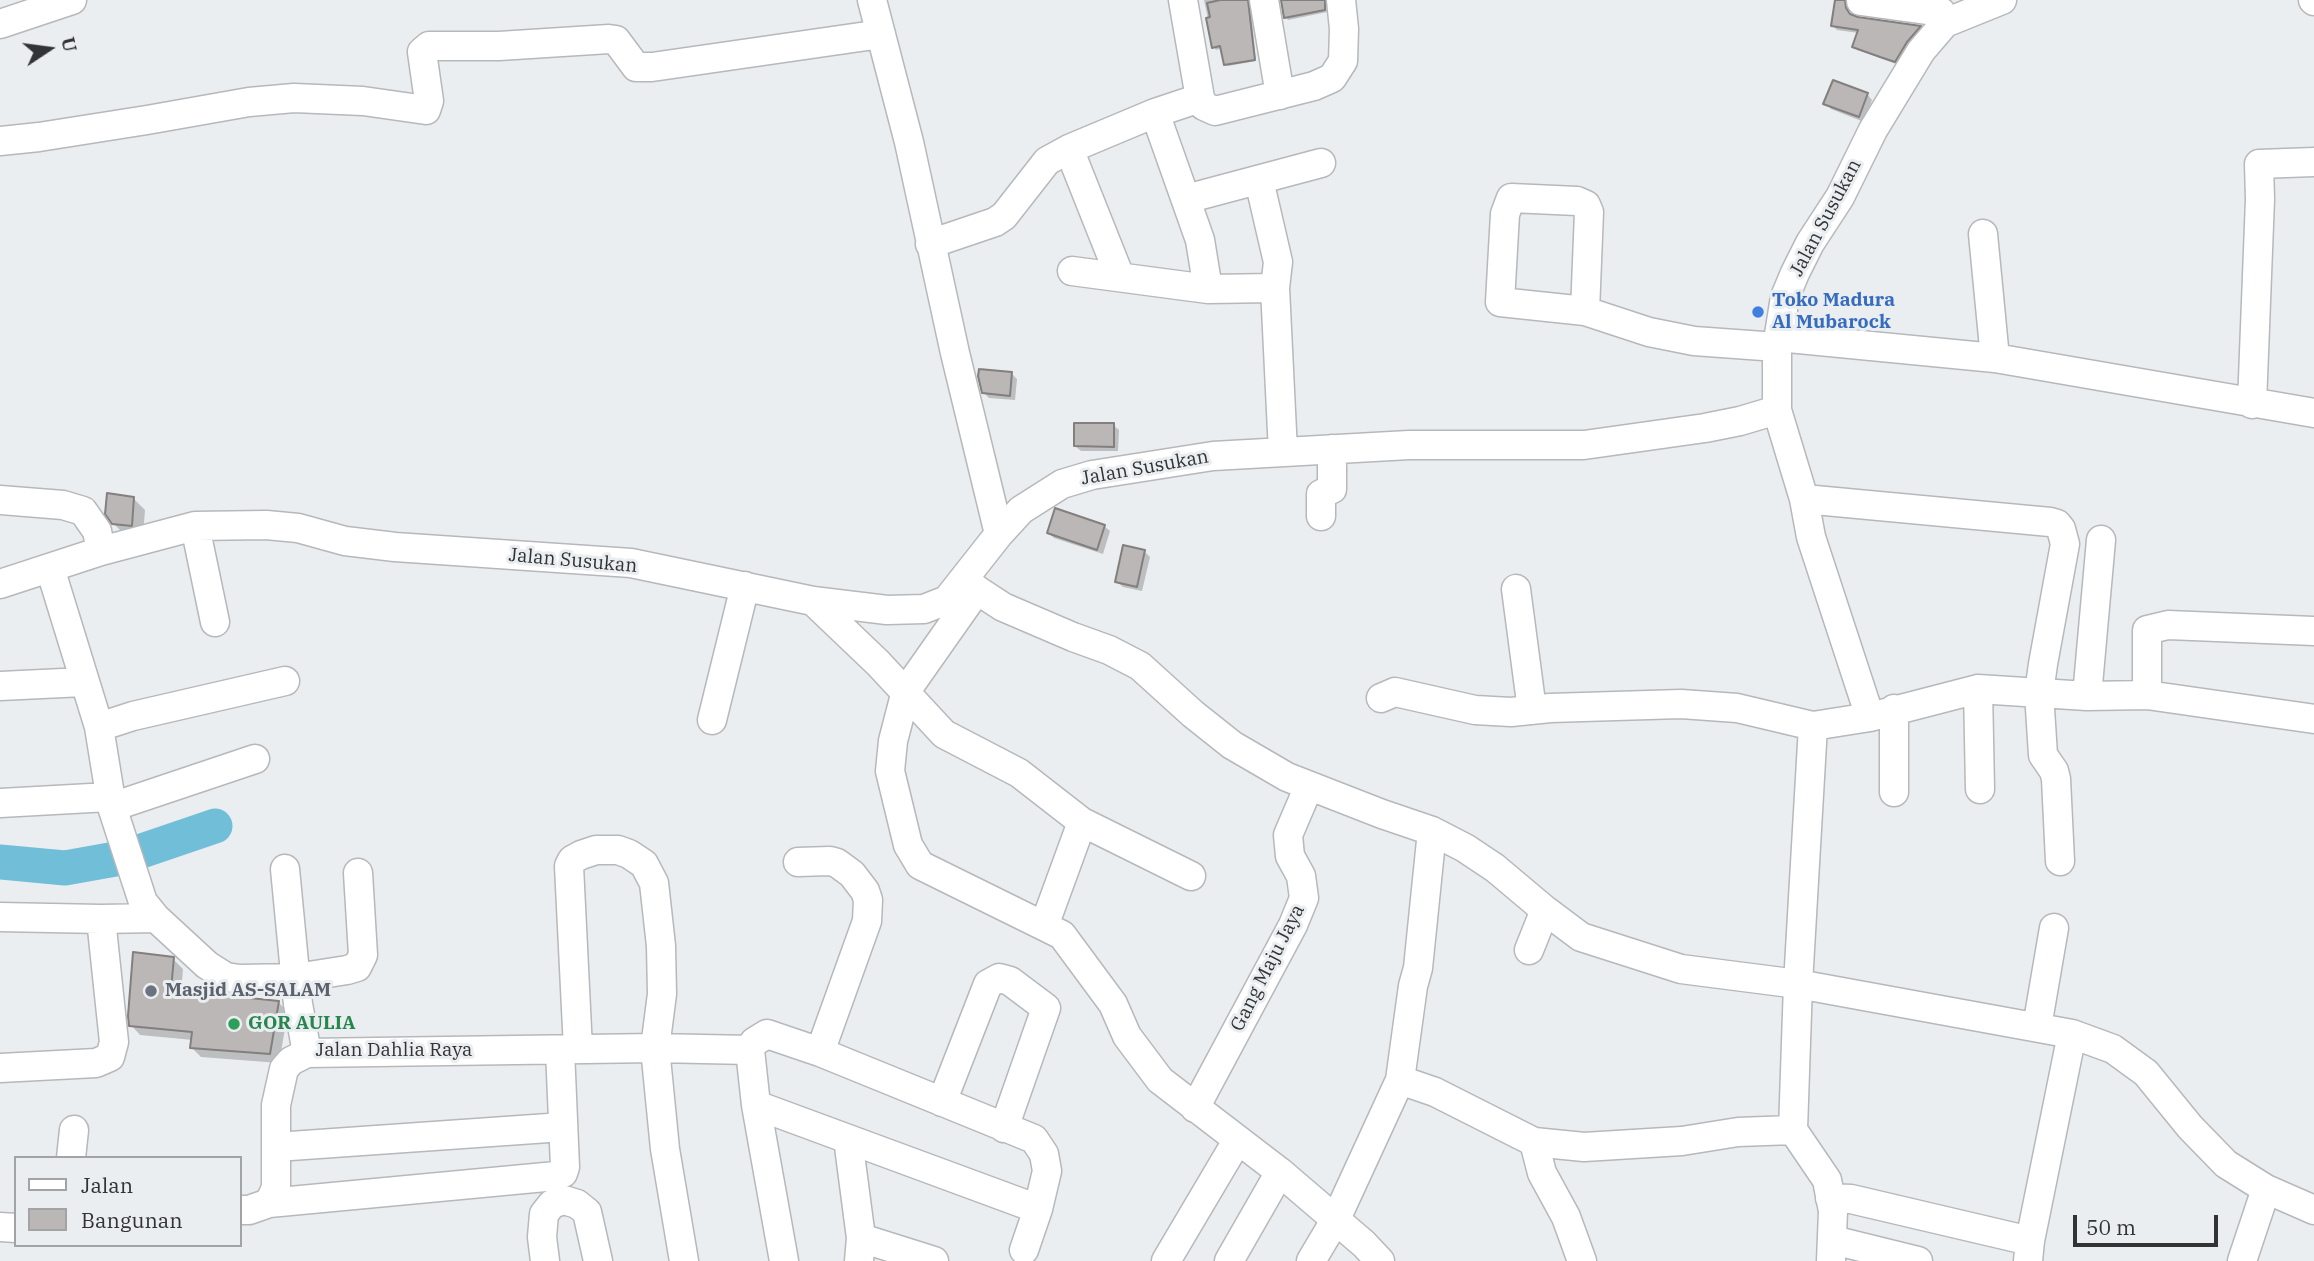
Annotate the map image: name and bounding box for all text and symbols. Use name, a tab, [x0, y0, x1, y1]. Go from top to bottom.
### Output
north arrow	[14, 14, 84, 84]
text: U	[56, 34, 83, 54]
street label: Jalan Susukan	[1786, 156, 1866, 280]
place label: Toko Madura Al Mubarock	[1772, 290, 1895, 334]
marker: Toko Madura Al Mubarock	[1750, 304, 1766, 320]
street label: Jalan Susukan	[1079, 446, 1211, 490]
street label: Jalan Susukan	[508, 544, 638, 578]
street label: Gang Maju Jaya	[1226, 901, 1310, 1035]
place label: Masjid AS-SALAM	[165, 980, 331, 1002]
marker: Masjid AS-SALAM	[143, 983, 159, 999]
place label: GOR AULIA	[248, 1013, 355, 1035]
marker: GOR AULIA	[226, 1016, 242, 1032]
street label: Jalan Dahlia Raya	[316, 1040, 472, 1062]
legend	[14, 1156, 242, 1247]
text: Jalan	[81, 1171, 133, 1199]
scale bar	[2076, 1202, 2221, 1246]
text: Bangunan	[81, 1206, 183, 1234]
text: 50 m	[2086, 1213, 2136, 1241]

